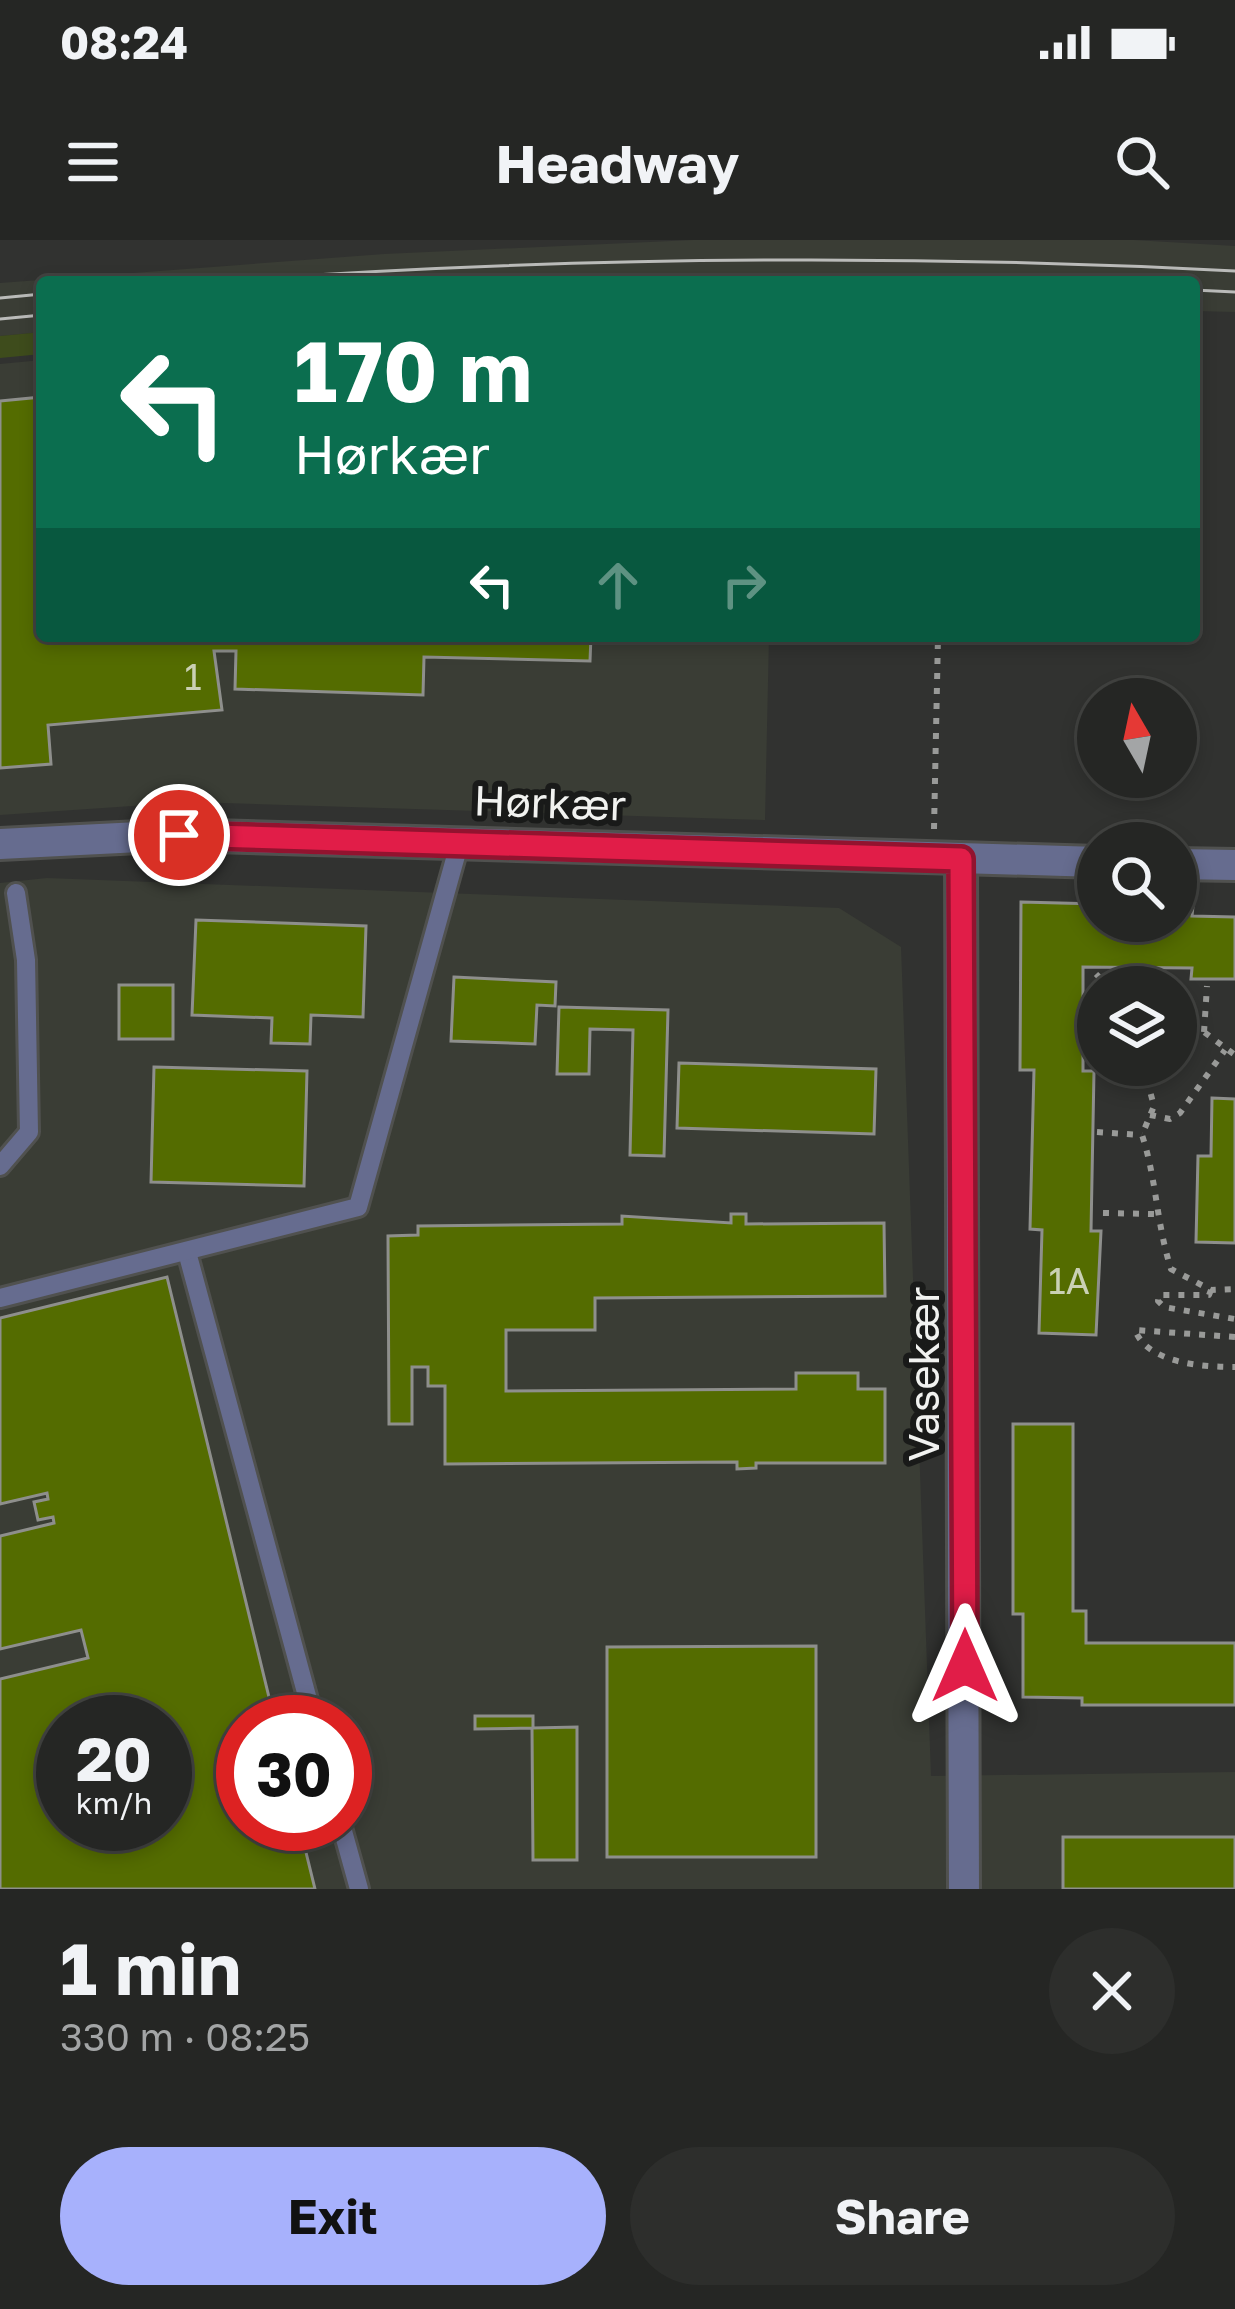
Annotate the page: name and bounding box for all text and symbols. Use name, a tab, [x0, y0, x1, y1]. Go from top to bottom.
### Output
text: 08:24	[60, 15, 188, 69]
icon: menu	[60, 129, 126, 195]
icon: search	[1109, 129, 1175, 195]
text: Headway	[496, 130, 739, 195]
text: 170 m	[294, 320, 532, 420]
icon: left	[96, 324, 252, 480]
text: Hørkær	[294, 421, 490, 486]
icon: left	[459, 552, 525, 618]
icon: ahead	[585, 552, 651, 618]
icon: right	[711, 552, 777, 618]
house number: 1	[184, 655, 202, 698]
north arrow	[1077, 678, 1197, 798]
map controls	[1077, 678, 1197, 1086]
street label: Hørkær	[473, 774, 627, 830]
pin	[128, 784, 230, 886]
icon: arrive	[146, 802, 212, 868]
button: search	[1077, 822, 1197, 942]
button: layers	[1077, 966, 1197, 1086]
house number: 1A	[1048, 1259, 1090, 1302]
street label: Vasekær	[898, 1287, 948, 1461]
position arrow	[902, 1603, 1028, 1729]
speed limit sign: 30	[216, 1695, 372, 1851]
text: 20	[76, 1722, 152, 1794]
text: km/h	[76, 1785, 152, 1821]
text: 1 min	[60, 1924, 241, 2011]
button: close	[1049, 1928, 1175, 2054]
text: 330 m · 08:25	[60, 2013, 310, 2060]
button: Exit	[60, 2147, 606, 2285]
button: Share	[630, 2147, 1175, 2285]

